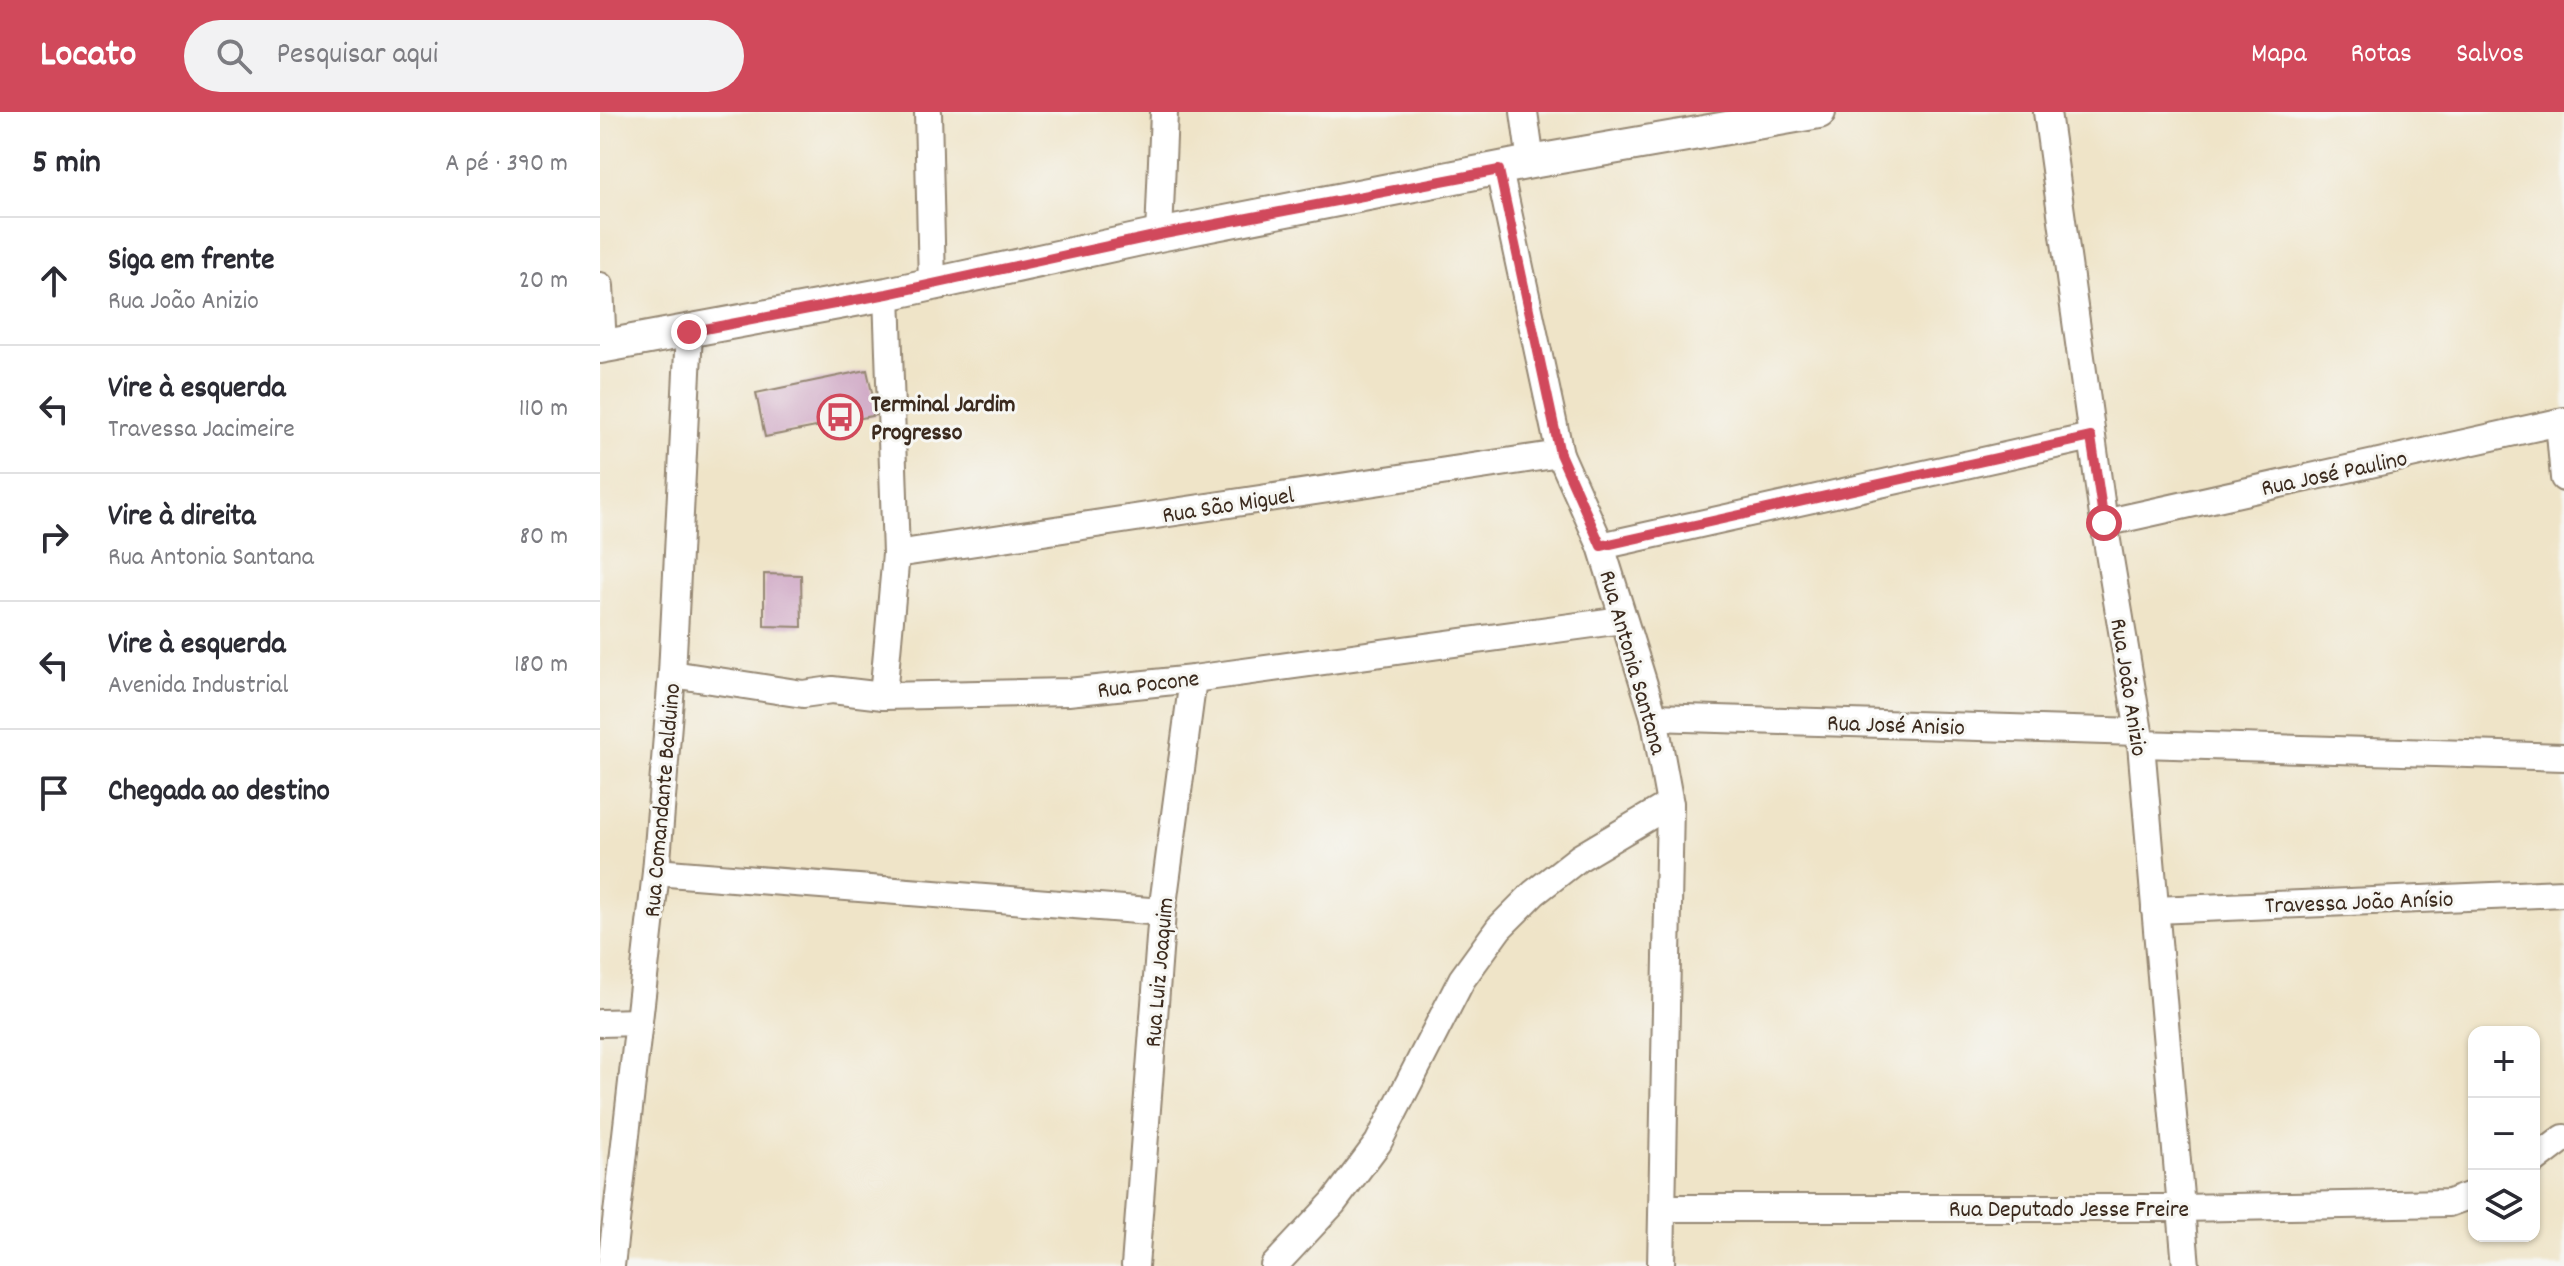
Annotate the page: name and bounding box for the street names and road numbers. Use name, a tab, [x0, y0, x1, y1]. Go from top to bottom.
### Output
street label: Rua José Paulino	[2258, 443, 2411, 507]
street label: Rua São Miguel	[1160, 480, 1297, 534]
street label: Rua Antonia Santana	[1589, 567, 1674, 760]
street label: Rua João Anizio	[2099, 616, 2155, 759]
street label: Rua Pocone	[1096, 663, 1201, 709]
street label: Rua Comandante Balduino	[637, 682, 691, 919]
street label: Rua José Anisio	[1826, 708, 1965, 746]
street label: Travessa João Anísio	[2264, 884, 2454, 924]
street label: Rua Luiz Joaquim	[1137, 896, 1184, 1049]
street label: Rua Deputado Jesse Freire	[1949, 1194, 2189, 1228]

